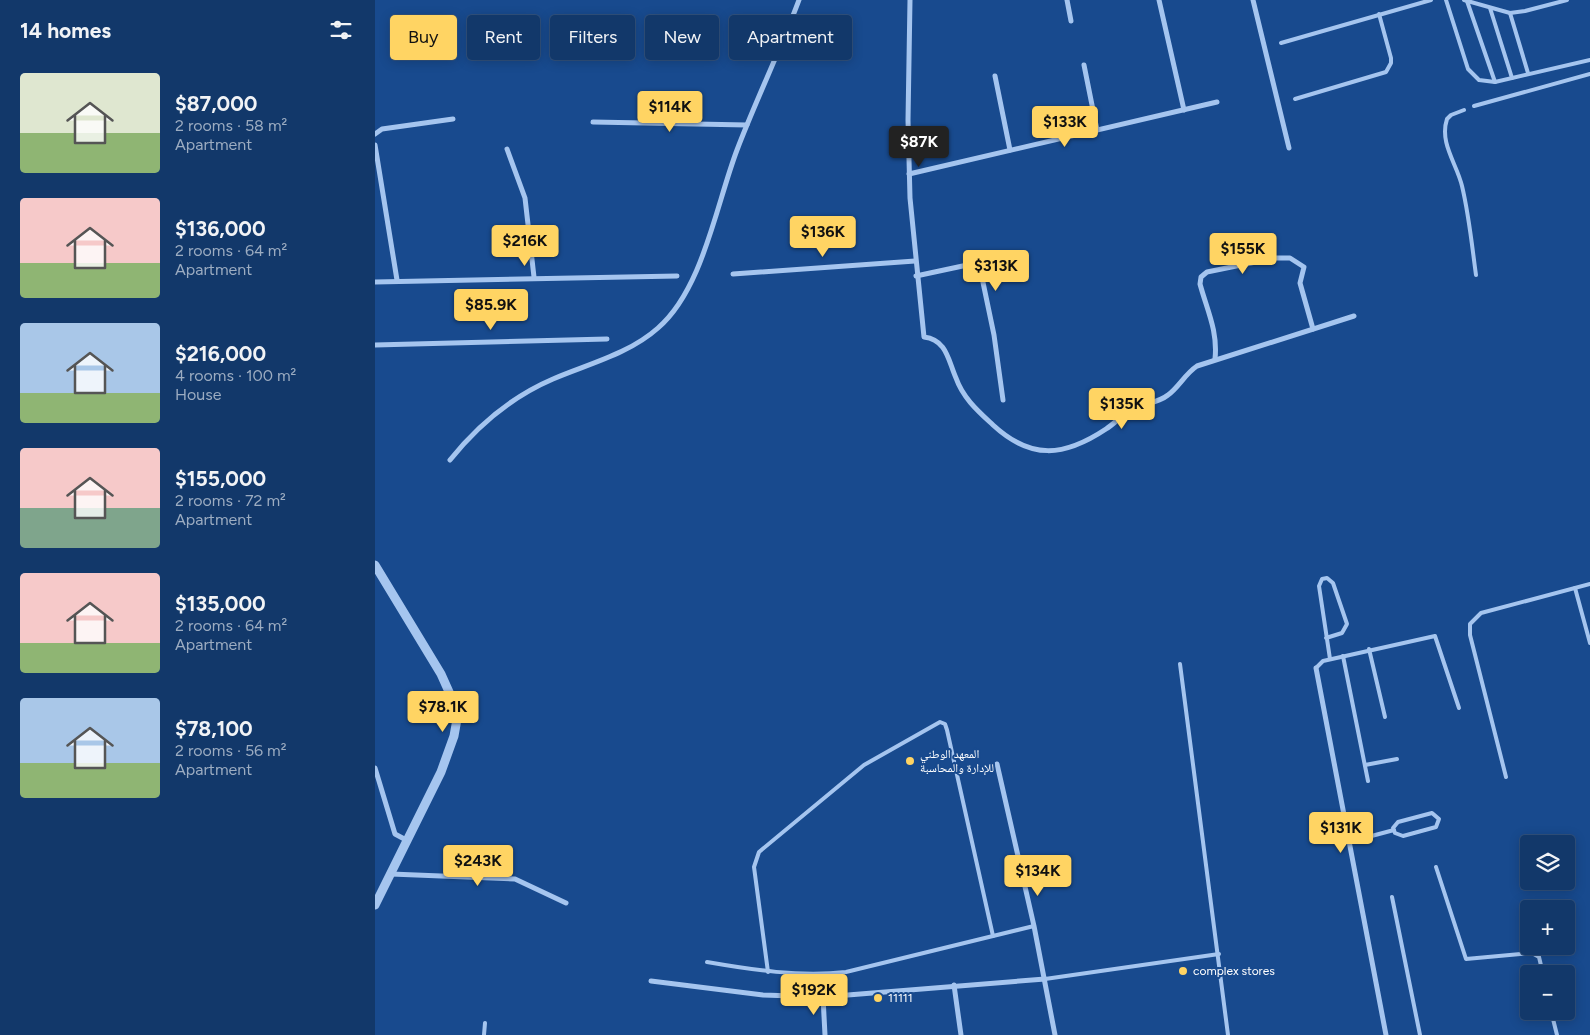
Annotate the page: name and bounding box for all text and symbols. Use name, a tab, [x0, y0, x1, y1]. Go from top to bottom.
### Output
chip: Buy	[390, 15, 457, 60]
chip: Rent	[467, 15, 540, 60]
chip: Filters	[550, 15, 635, 60]
chip: New	[645, 15, 719, 60]
chip: Apartment	[729, 15, 852, 60]
icon: filters	[327, 16, 355, 44]
text: 14 homes	[20, 18, 111, 43]
pin: $114K	[635, 90, 705, 133]
text: $87,000	[175, 91, 257, 116]
icon: home	[60, 93, 120, 153]
text: $114K	[648, 97, 692, 116]
pin: $133K	[1030, 106, 1100, 148]
text: $133K	[1043, 112, 1087, 131]
text: 2 rooms · 58 m²	[175, 116, 287, 135]
pin: $87K	[889, 126, 949, 168]
text: $87K	[900, 132, 938, 151]
text: Apartment	[175, 135, 252, 154]
text: $136,000	[175, 216, 266, 241]
pin: $136K	[788, 216, 858, 258]
icon: home	[60, 218, 120, 278]
text: $136K	[801, 222, 845, 241]
pin: $216K	[490, 224, 560, 267]
text: $216K	[503, 231, 547, 250]
pin: $155K	[1208, 232, 1278, 275]
text: $155K	[1221, 239, 1265, 258]
text: 2 rooms · 64 m²	[175, 241, 287, 260]
pin: $313K	[961, 250, 1031, 292]
text: $313K	[974, 256, 1018, 275]
text: Apartment	[175, 260, 252, 279]
pin: $85.9K	[450, 288, 532, 331]
text: $85.9K	[465, 295, 517, 314]
text: $216,000	[175, 341, 266, 366]
icon: home	[60, 343, 120, 403]
text: 4 rooms · 100 m²	[175, 366, 296, 385]
text: House	[175, 385, 221, 404]
pin: $135K	[1087, 388, 1157, 430]
text: $135K	[1100, 394, 1144, 413]
text: $155,000	[175, 466, 266, 491]
icon: home	[60, 468, 120, 528]
text: 2 rooms · 72 m²	[175, 491, 286, 510]
text: Apartment	[175, 510, 252, 529]
text: $135,000	[175, 591, 266, 616]
icon: home	[60, 593, 120, 653]
text: 2 rooms · 64 m²	[175, 616, 287, 635]
text: Apartment	[175, 635, 252, 654]
pin: $78.1K	[402, 690, 484, 733]
text: $78.1K	[419, 697, 467, 716]
text: $78,100	[175, 716, 253, 741]
icon: home	[60, 718, 120, 778]
text: 2 rooms · 56 m²	[175, 741, 287, 760]
place label: المعهد الوطني للإدارة والمحاسبة	[920, 747, 994, 775]
marker: المعهد الوطني للإدارة والمحاسبة	[904, 755, 916, 767]
text: Apartment	[175, 760, 252, 779]
pin: $131K	[1306, 812, 1376, 854]
text: $131K	[1320, 818, 1362, 837]
map controls	[1520, 835, 1575, 1020]
button: layers	[1520, 835, 1575, 890]
pin: $243K	[443, 844, 513, 887]
text: $243K	[454, 851, 502, 870]
pin: $134K	[1003, 854, 1073, 897]
text: $134K	[1015, 861, 1061, 880]
button: +	[1520, 900, 1575, 955]
place label: complex stores	[1193, 964, 1275, 978]
marker: complex stores	[1177, 965, 1189, 977]
button: −	[1520, 965, 1575, 1020]
pin: $192K	[779, 974, 849, 1016]
text: $192K	[792, 980, 836, 999]
place label: 11111	[888, 991, 913, 1005]
marker: 11111	[872, 992, 884, 1004]

